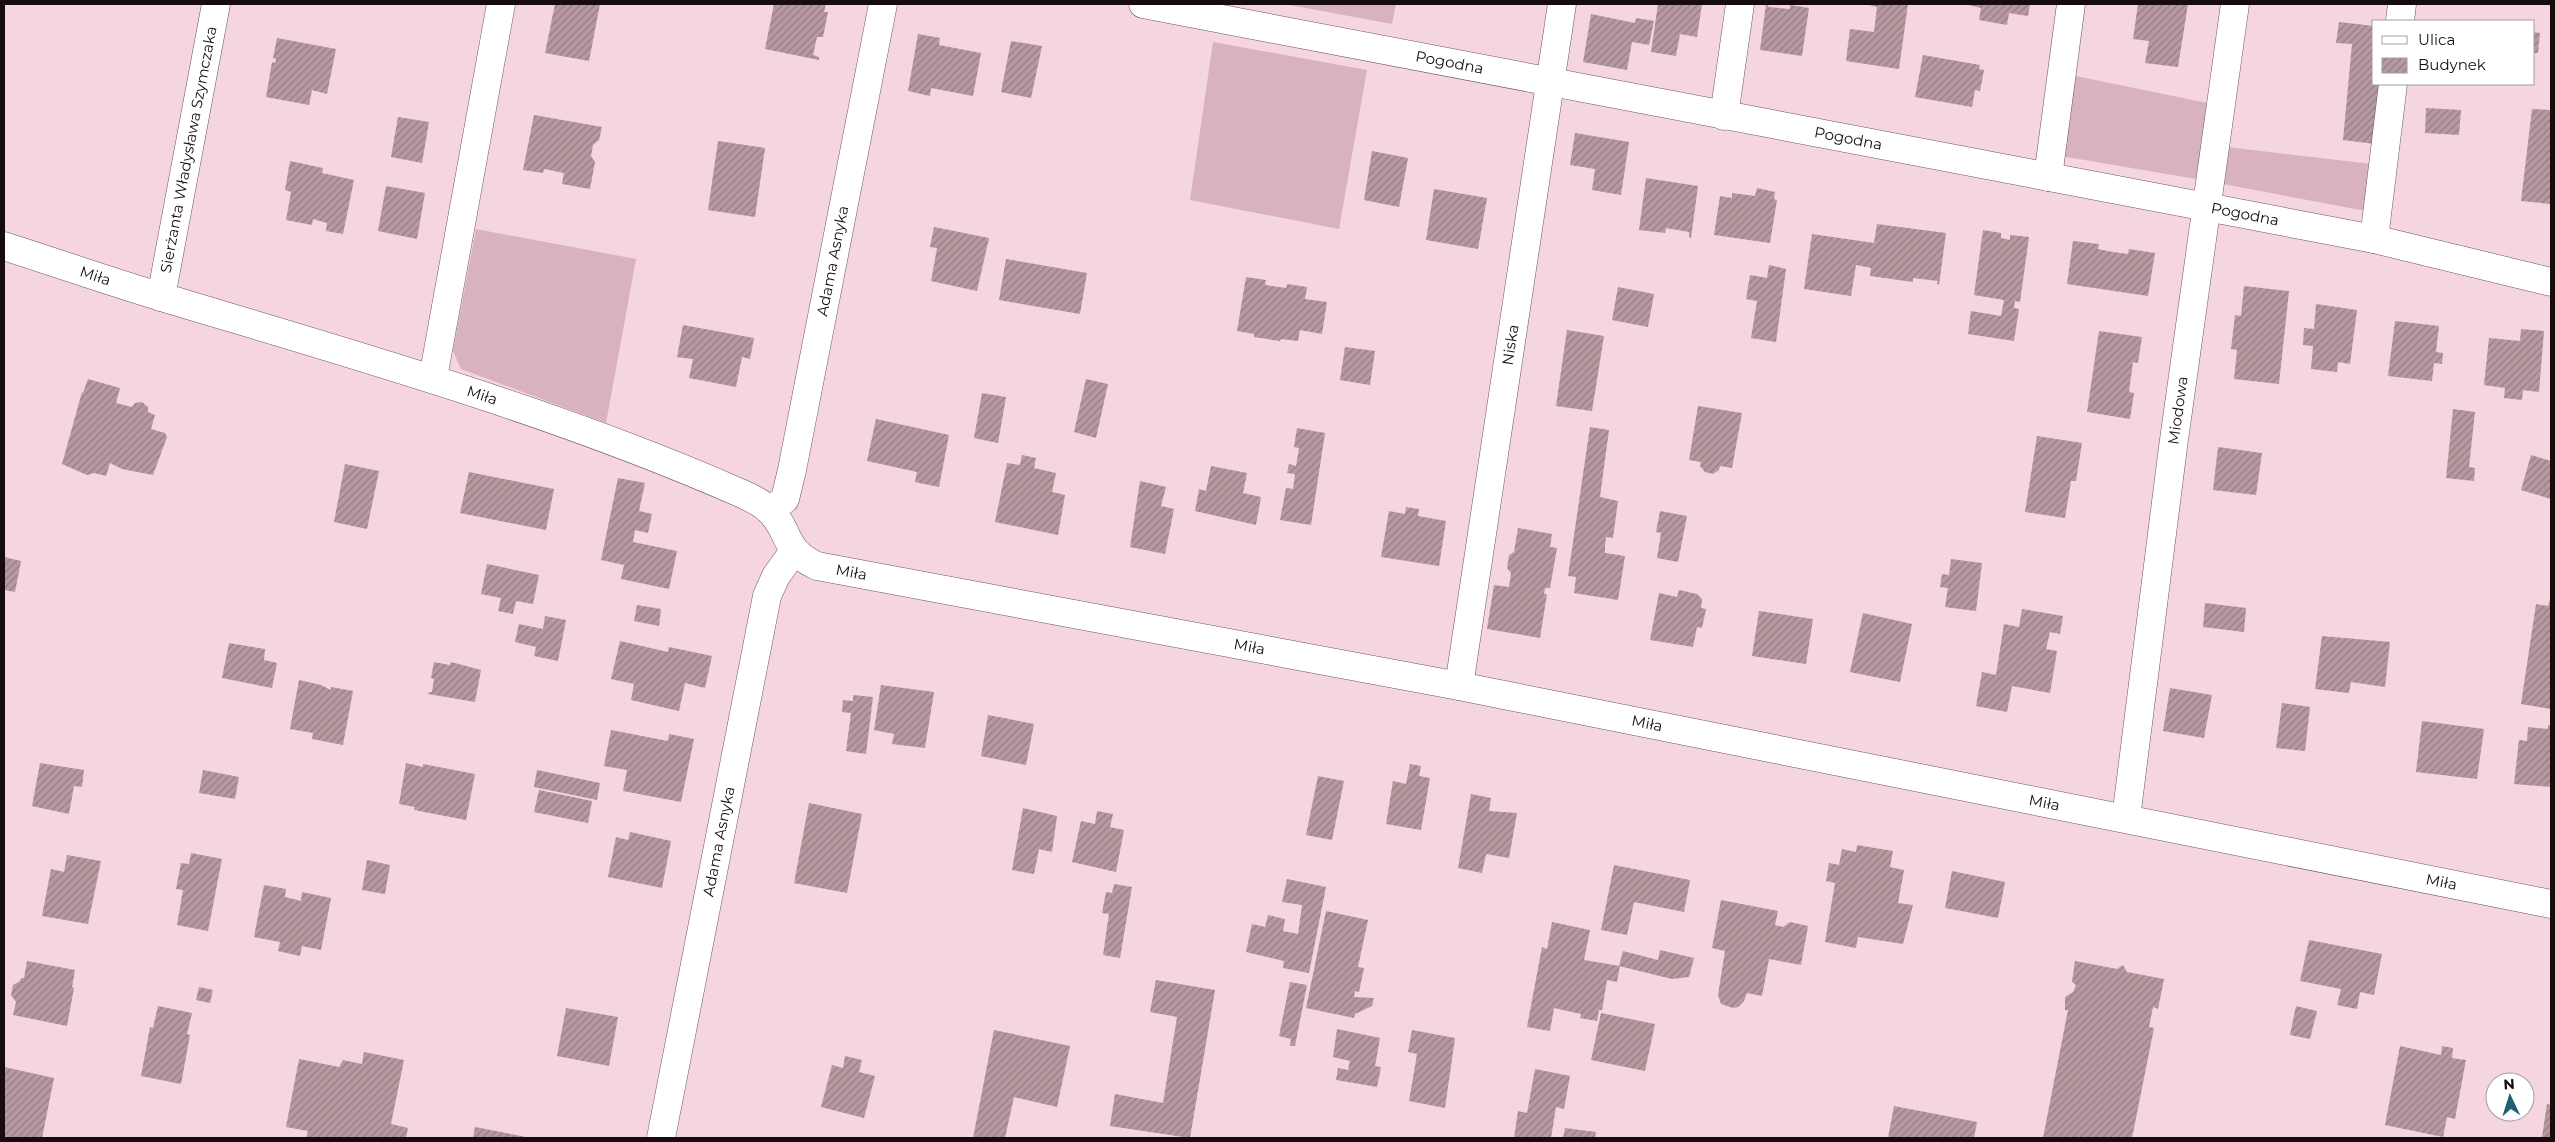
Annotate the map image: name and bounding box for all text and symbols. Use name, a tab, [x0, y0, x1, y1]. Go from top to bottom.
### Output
legend	[2372, 20, 2535, 85]
street label: Sierżanta Władysława Szymczaka	[156, 25, 221, 274]
text: Ulica	[2418, 30, 2455, 49]
street label: Pogodna	[1414, 46, 1485, 78]
text: Budynek	[2418, 55, 2486, 74]
street label: Pogodna	[1813, 122, 1884, 154]
street label: Pogodna	[2210, 198, 2281, 230]
street label: Adama Asnyka	[812, 204, 852, 318]
street label: Miła	[77, 262, 113, 289]
street label: Niska	[1498, 323, 1523, 367]
street label: Miodowa	[2163, 375, 2192, 446]
street label: Miła	[464, 381, 500, 409]
street label: Miła	[834, 560, 869, 584]
street label: Miła	[1232, 634, 1267, 659]
street label: Miła	[1630, 711, 1664, 735]
street label: Adama Asnyka	[698, 785, 739, 898]
street label: Miła	[2027, 790, 2062, 815]
street label: Miła	[2424, 869, 2459, 894]
north arrow	[2485, 1072, 2535, 1122]
text: N	[2503, 1075, 2515, 1093]

